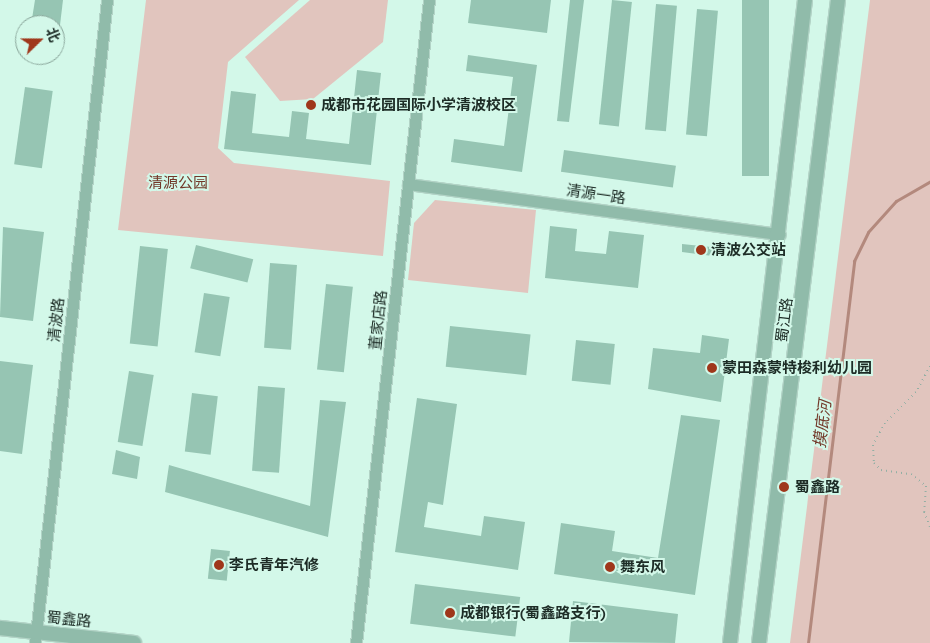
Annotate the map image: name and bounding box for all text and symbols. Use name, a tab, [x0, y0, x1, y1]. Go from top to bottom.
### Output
north arrow	[15, 15, 65, 65]
text: 北	[42, 25, 64, 45]
place label: 成都市花园国际小学清波校区	[321, 96, 516, 114]
marker: 成都市花园国际小学清波校区	[305, 99, 317, 111]
park label: 清源公园	[148, 174, 208, 192]
street label: 清源一路	[565, 181, 627, 207]
place label: 清波公交站	[711, 241, 786, 259]
marker: 清波公交站	[695, 244, 707, 256]
street label: 董家店路	[366, 289, 390, 351]
street label: 清波路	[45, 297, 67, 343]
street label: 蜀江路	[772, 297, 796, 343]
place label: 蒙田森蒙特梭利幼儿园	[722, 359, 872, 377]
marker: 蒙田森蒙特梭利幼儿园	[706, 362, 718, 374]
water label: 摸底河	[810, 399, 834, 449]
place label: 蜀鑫路	[795, 478, 840, 496]
marker: 蜀鑫路	[777, 480, 791, 494]
place label: 李氏青年汽修	[229, 556, 319, 574]
place label: 舞东风	[620, 558, 665, 576]
marker: 李氏青年汽修	[213, 559, 225, 571]
marker: 舞东风	[604, 561, 616, 573]
place label: 成都银行(蜀鑫路支行)	[460, 604, 606, 622]
marker: 成都银行(蜀鑫路支行)	[444, 607, 456, 619]
street label: 蜀鑫路	[46, 608, 92, 630]

